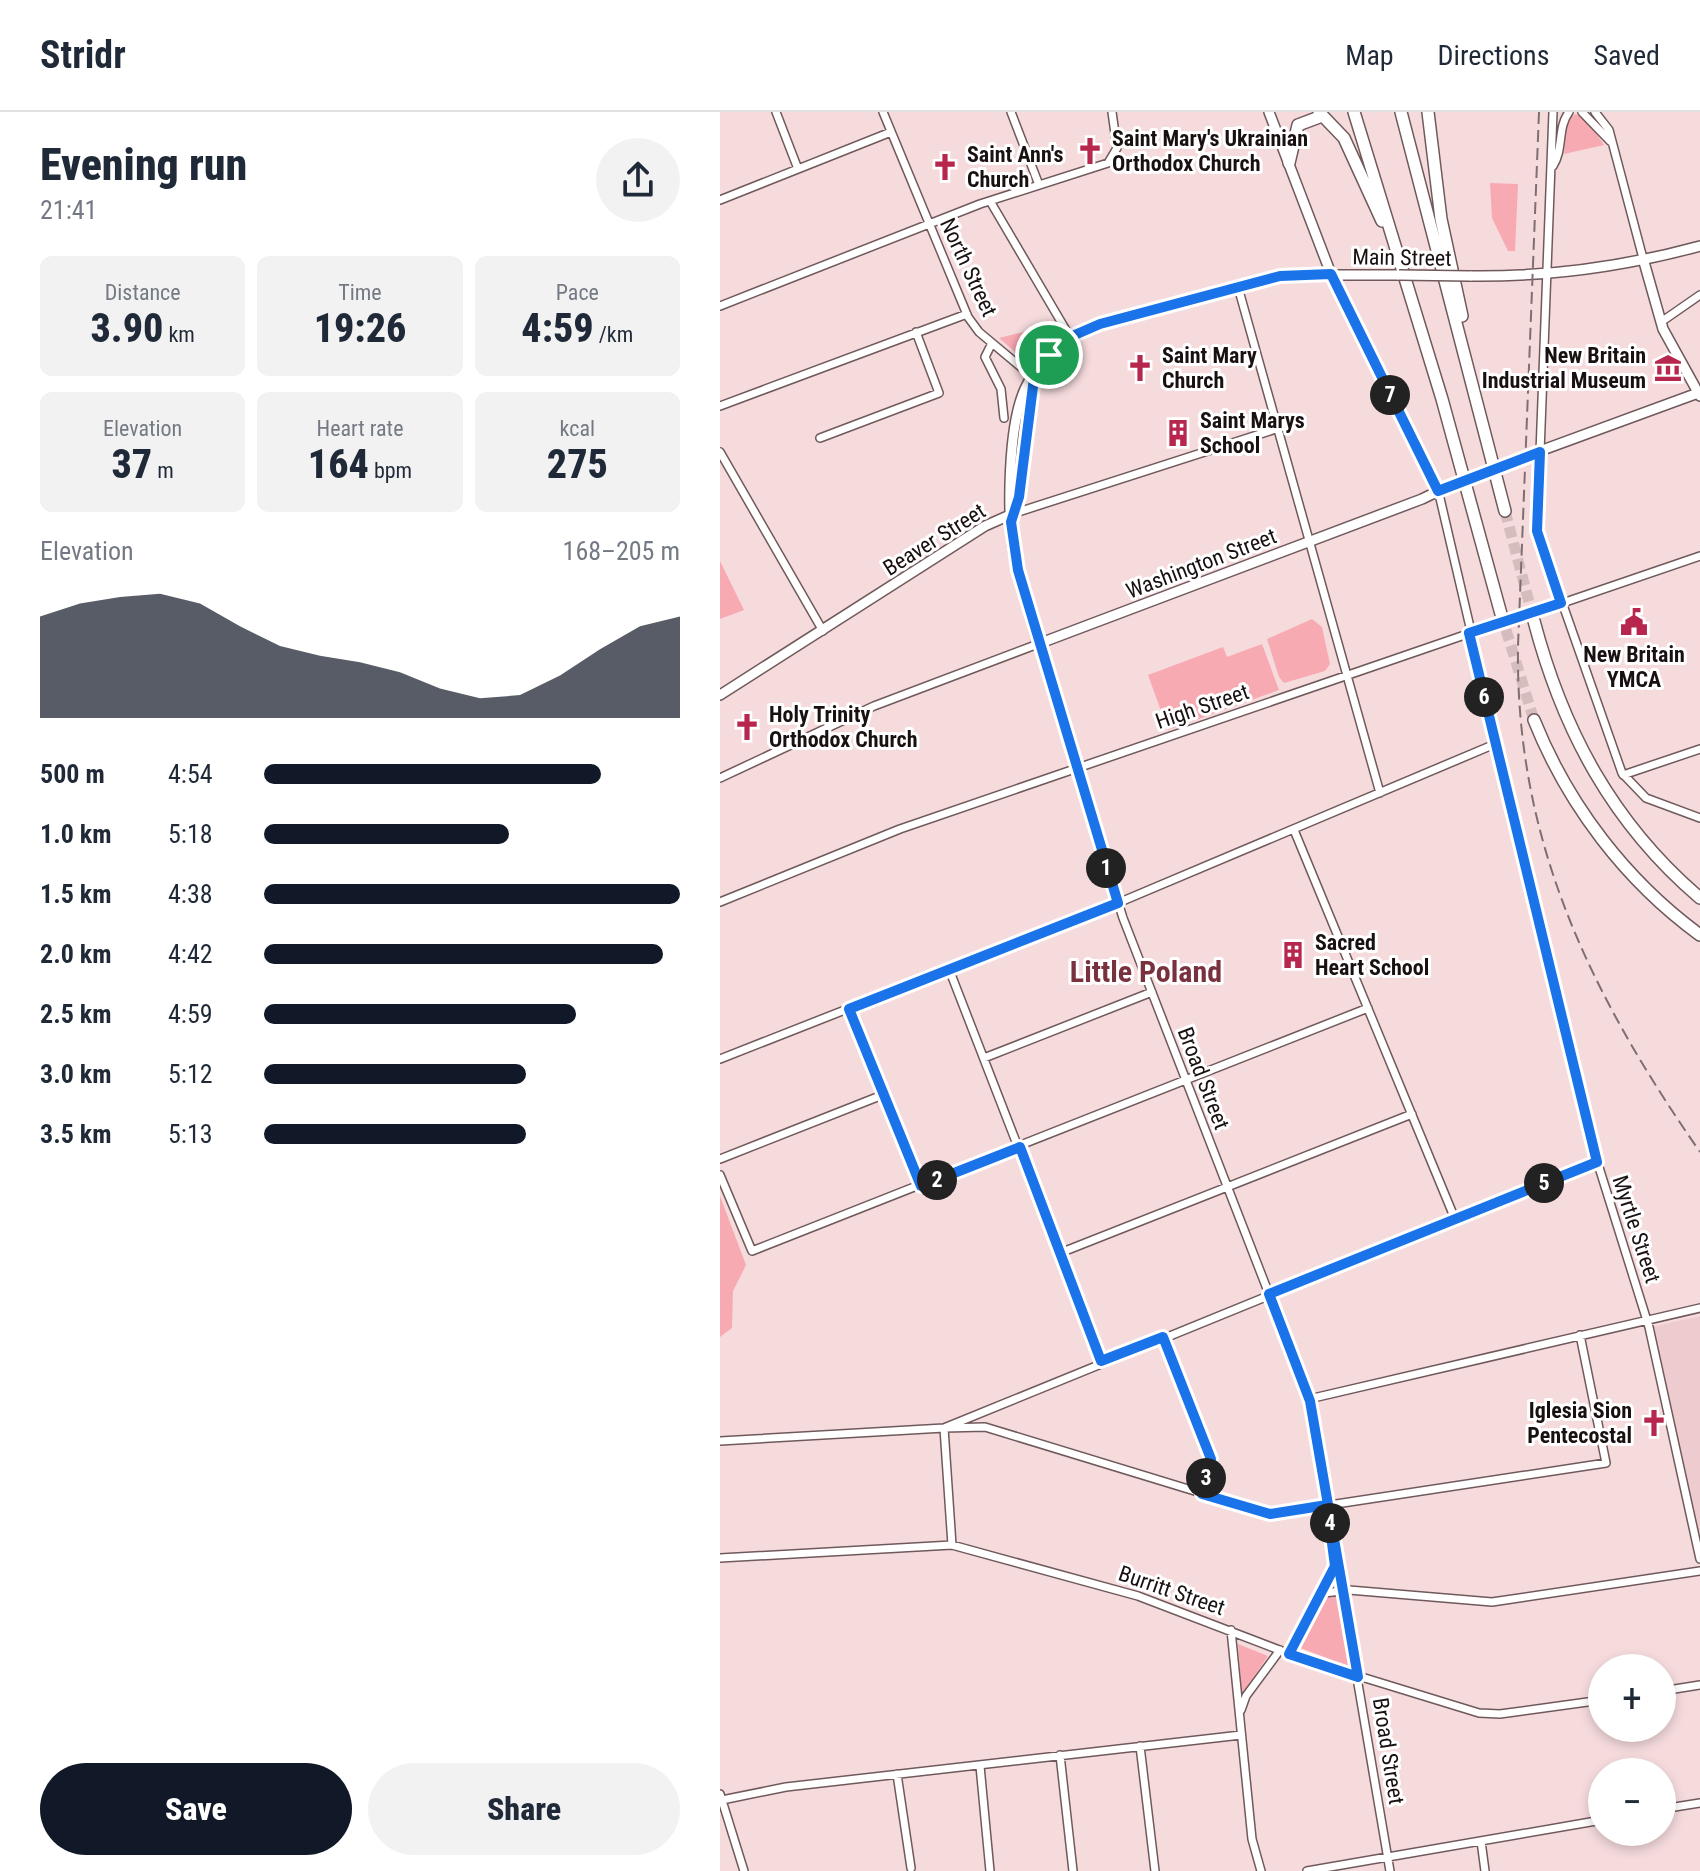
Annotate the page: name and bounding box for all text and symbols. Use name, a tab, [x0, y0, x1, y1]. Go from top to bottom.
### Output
text: Stridr	[40, 33, 126, 77]
text: Map	[1345, 39, 1394, 72]
text: Directions	[1438, 39, 1549, 72]
text: Saved	[1593, 39, 1660, 72]
place label: Saint Mary's Ukrainian Orthodox Church	[1112, 126, 1308, 176]
church icon: Saint Mary's Ukrainian Orthodox Church	[1075, 136, 1105, 166]
button: share	[596, 138, 680, 222]
text: Evening run	[40, 139, 247, 191]
place label: Saint Ann's Church	[967, 142, 1063, 192]
church icon: Saint Ann's Church	[930, 152, 960, 182]
text: 21:41	[40, 195, 97, 225]
street label: North Street	[935, 214, 1002, 320]
street label: Main Street	[1352, 244, 1452, 271]
text: Distance	[105, 280, 181, 305]
text: Time	[338, 280, 382, 305]
text: Pace	[556, 280, 599, 305]
text: 3.90	[90, 305, 163, 352]
text: 19:26	[314, 305, 406, 352]
text: 4:59	[521, 305, 594, 352]
pin	[1015, 321, 1083, 389]
text: km	[163, 322, 195, 347]
text: /km	[594, 322, 633, 347]
icon: arrive	[1027, 333, 1071, 377]
place label: Saint Mary Church	[1162, 343, 1257, 393]
place label: New Britain Industrial Museum	[1482, 343, 1646, 393]
church icon: Saint Mary Church	[1125, 353, 1155, 383]
museum icon: New Britain Industrial Museum	[1653, 353, 1683, 383]
pin: 7	[1370, 375, 1410, 415]
text: 7	[1384, 382, 1396, 407]
place label: Saint Marys School	[1200, 408, 1305, 458]
text: Elevation	[103, 416, 182, 441]
text: Heart rate	[317, 416, 403, 441]
text: kcal	[560, 416, 595, 441]
building icon: Saint Marys School	[1163, 418, 1193, 448]
text: 37	[112, 441, 152, 488]
text: 164	[308, 441, 369, 488]
text: 275	[547, 441, 608, 488]
text: m	[152, 458, 174, 483]
text: bpm	[369, 458, 412, 483]
street label: Beaver Street	[879, 498, 990, 581]
street label: Washington Street	[1123, 523, 1280, 604]
text: Elevation	[40, 536, 134, 566]
text: 168–205 m	[563, 536, 680, 566]
public building icon: New Britain YMCA	[1619, 607, 1649, 637]
place label: New Britain YMCA	[1583, 642, 1685, 692]
pin: 6	[1464, 677, 1504, 717]
street label: High Street	[1152, 679, 1252, 734]
text: 6	[1478, 684, 1490, 709]
place label: Holy Trinity Orthodox Church	[769, 702, 917, 752]
church icon: Holy Trinity Orthodox Church	[732, 712, 762, 742]
text: 500 m	[40, 759, 105, 789]
text: 4:54	[168, 759, 213, 789]
text: 1.0 km	[40, 819, 112, 849]
text: 5:18	[168, 819, 213, 849]
pin: 1	[1086, 848, 1126, 888]
text: 1	[1100, 855, 1112, 880]
text: 1.5 km	[40, 879, 112, 909]
text: 4:38	[168, 879, 213, 909]
place label: Sacred Heart School	[1315, 930, 1429, 980]
text: 2.0 km	[40, 939, 112, 969]
text: 4:42	[168, 939, 213, 969]
building icon: Sacred Heart School	[1278, 940, 1308, 970]
district label: Little Poland	[1070, 954, 1222, 989]
text: 2.5 km	[40, 999, 112, 1029]
text: 4:59	[168, 999, 213, 1029]
street label: Broad Street	[1173, 1023, 1234, 1133]
text: 3.0 km	[40, 1059, 112, 1089]
text: 5:12	[168, 1059, 213, 1089]
text: 3.5 km	[40, 1119, 112, 1149]
text: 5:13	[168, 1119, 213, 1149]
pin: 2	[917, 1160, 957, 1200]
pin: 5	[1524, 1163, 1564, 1203]
text: 2	[931, 1167, 943, 1192]
text: 5	[1538, 1170, 1550, 1195]
street label: Myrtle Street	[1607, 1172, 1666, 1286]
place label: Iglesia Sion Pentecostal	[1527, 1398, 1632, 1448]
church icon: Iglesia Sion Pentecostal	[1639, 1408, 1669, 1438]
pin: 3	[1186, 1458, 1226, 1498]
text: 3	[1200, 1465, 1212, 1490]
pin: 4	[1310, 1503, 1350, 1543]
text: 4	[1324, 1510, 1336, 1535]
street label: Burritt Street	[1115, 1561, 1228, 1620]
map controls	[1588, 1654, 1676, 1846]
button: +	[1588, 1654, 1676, 1742]
street label: Broad Street	[1368, 1696, 1409, 1806]
button: −	[1588, 1758, 1676, 1846]
button: Save	[40, 1763, 352, 1855]
button: Share	[368, 1763, 680, 1855]

